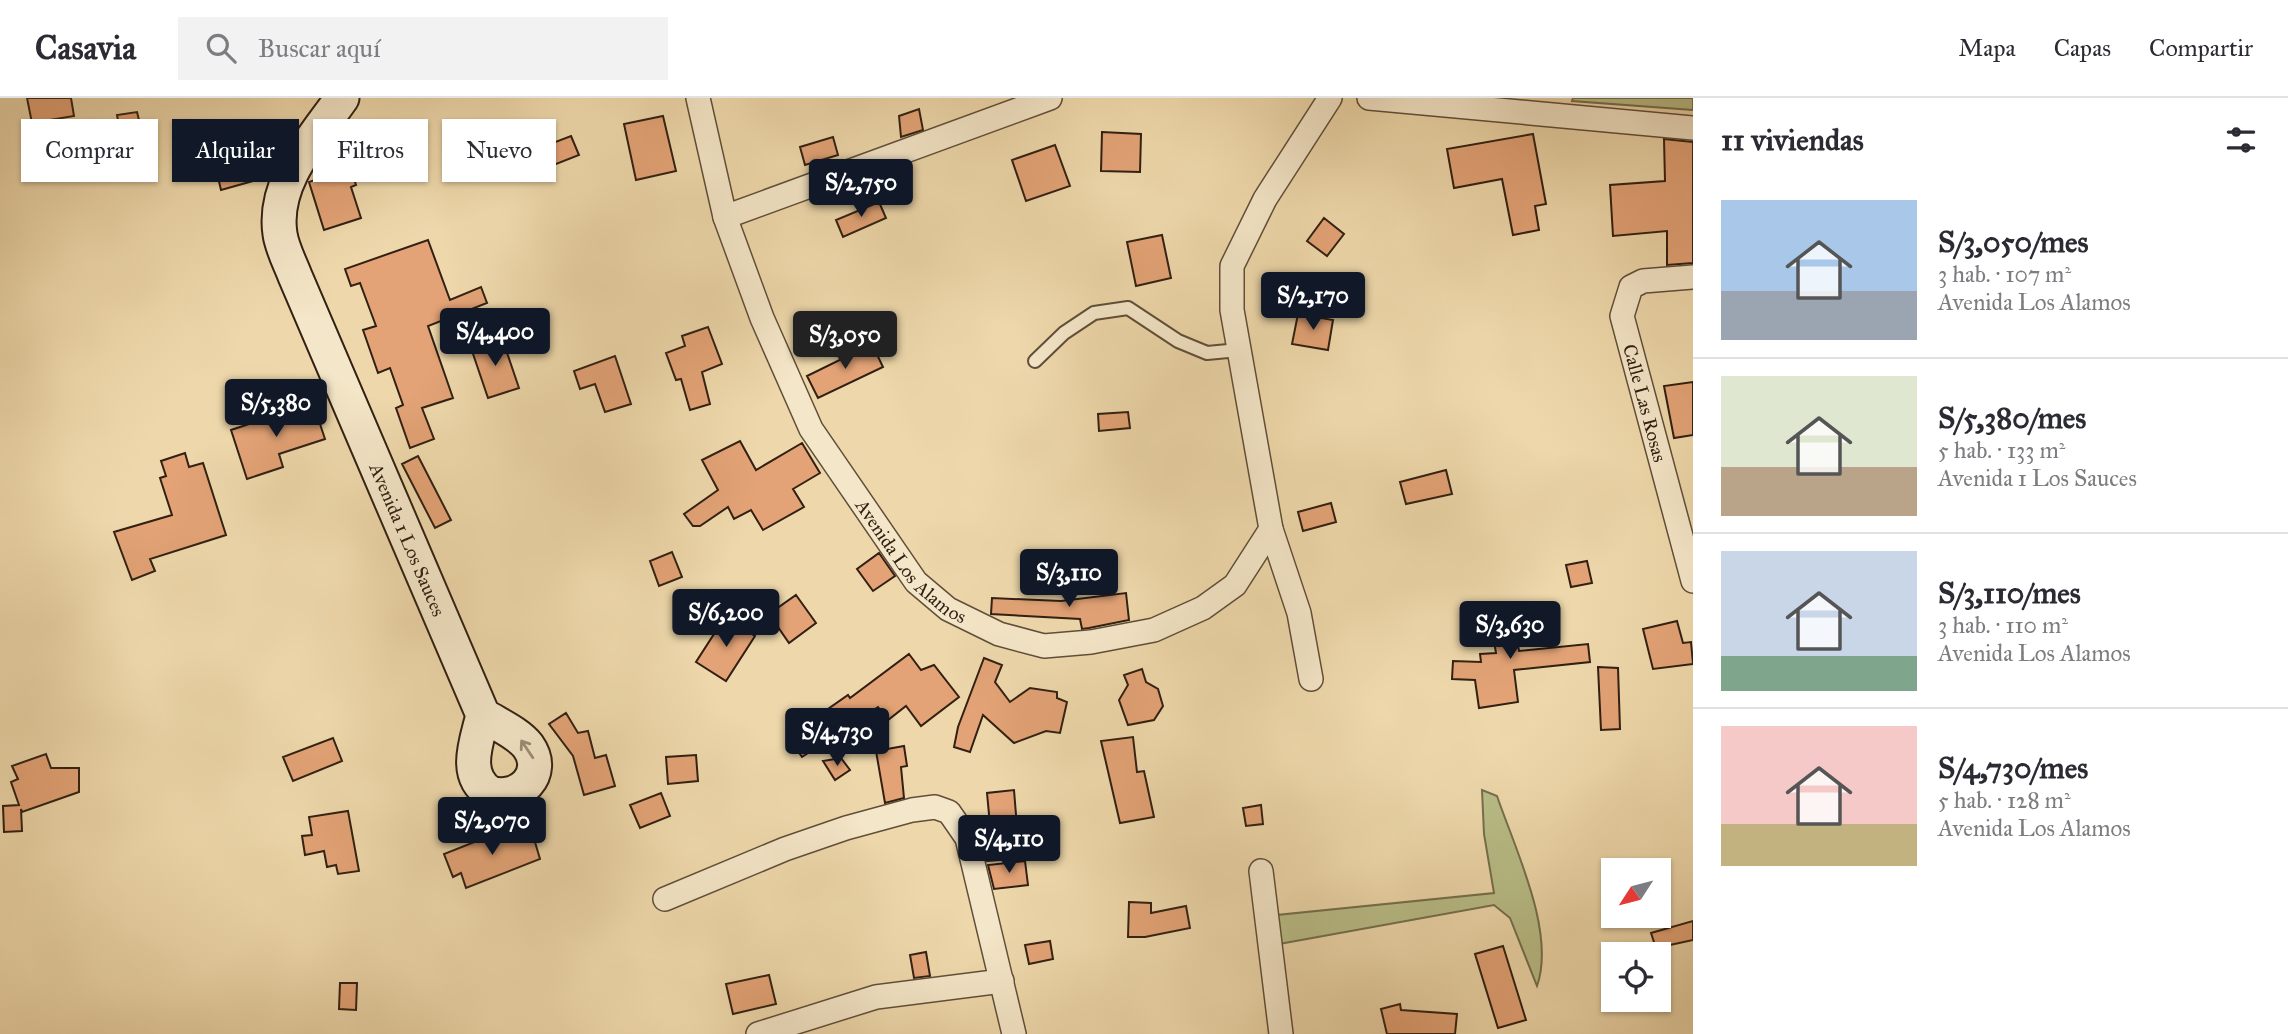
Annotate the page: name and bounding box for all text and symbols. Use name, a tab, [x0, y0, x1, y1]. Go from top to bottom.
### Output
search box	[178, 17, 668, 80]
text: Casavia	[35, 28, 136, 68]
icon: search	[202, 29, 240, 67]
text: Buscar aquí	[258, 32, 380, 64]
text: Mapa	[1959, 33, 2016, 63]
text: Capas	[2054, 33, 2111, 63]
text: Compartir	[2149, 33, 2253, 63]
chip: Comprar	[21, 119, 158, 182]
chip: Alquilar	[172, 119, 299, 182]
chip: Filtros	[313, 119, 428, 182]
chip: Nuevo	[442, 119, 556, 182]
icon: filters	[2222, 121, 2260, 159]
text: 11 viviendas	[1721, 122, 1864, 158]
pin: S/2,750	[796, 159, 926, 219]
text: S/2,750	[825, 168, 897, 196]
text: S/3,050/mes	[1938, 224, 2089, 260]
icon: home	[1777, 228, 1861, 312]
text: 3 hab. · 107 m²	[1938, 260, 2071, 288]
pin: S/2,170	[1248, 272, 1378, 332]
text: S/2,170	[1277, 281, 1349, 309]
text: Avenida Los Alamos	[1938, 288, 2131, 316]
pin: S/4,400	[430, 308, 560, 368]
pin: S/3,050	[780, 312, 910, 371]
text: S/4,400	[456, 317, 534, 345]
text: S/3,050	[809, 320, 881, 348]
street label: Calle Las Rosas	[1618, 342, 1672, 465]
pin: S/5,380	[211, 380, 341, 439]
text: S/5,380	[241, 388, 311, 416]
text: S/5,380/mes	[1938, 400, 2086, 436]
icon: home	[1777, 404, 1861, 488]
text: 5 hab. · 133 m²	[1938, 436, 2065, 464]
street label: Avenida 1 Los Sauces	[364, 459, 450, 620]
text: Avenida 1 Los Sauces	[1938, 464, 2137, 492]
street label: Avenida Los Alamos	[850, 494, 970, 628]
pin: S/3,110	[1004, 550, 1134, 609]
text: S/3,110	[1036, 558, 1102, 586]
text: S/3,110/mes	[1938, 575, 2081, 611]
icon: home	[1777, 579, 1861, 663]
pin: S/6,200	[661, 589, 791, 649]
text: S/6,200	[688, 598, 764, 626]
pin: S/3,630	[1445, 602, 1575, 661]
text: S/3,630	[1476, 610, 1544, 638]
text: 3 hab. · 110 m²	[1938, 611, 2068, 639]
text: Avenida Los Alamos	[1938, 639, 2131, 667]
pin: S/4,730	[772, 708, 902, 768]
text: S/4,730	[801, 717, 873, 745]
one-way arrow	[520, 740, 535, 760]
text: S/4,730/mes	[1938, 750, 2088, 786]
icon: home	[1777, 754, 1861, 838]
text: 5 hab. · 128 m²	[1938, 786, 2071, 814]
pin: S/2,070	[427, 798, 557, 857]
text: S/2,070	[454, 806, 530, 834]
text: Avenida Los Alamos	[1938, 814, 2131, 842]
pin: S/4,110	[944, 816, 1074, 875]
text: S/4,110	[974, 824, 1044, 852]
north arrow	[1601, 858, 1671, 928]
map controls	[1601, 858, 1671, 1012]
button: locate	[1601, 942, 1671, 1012]

